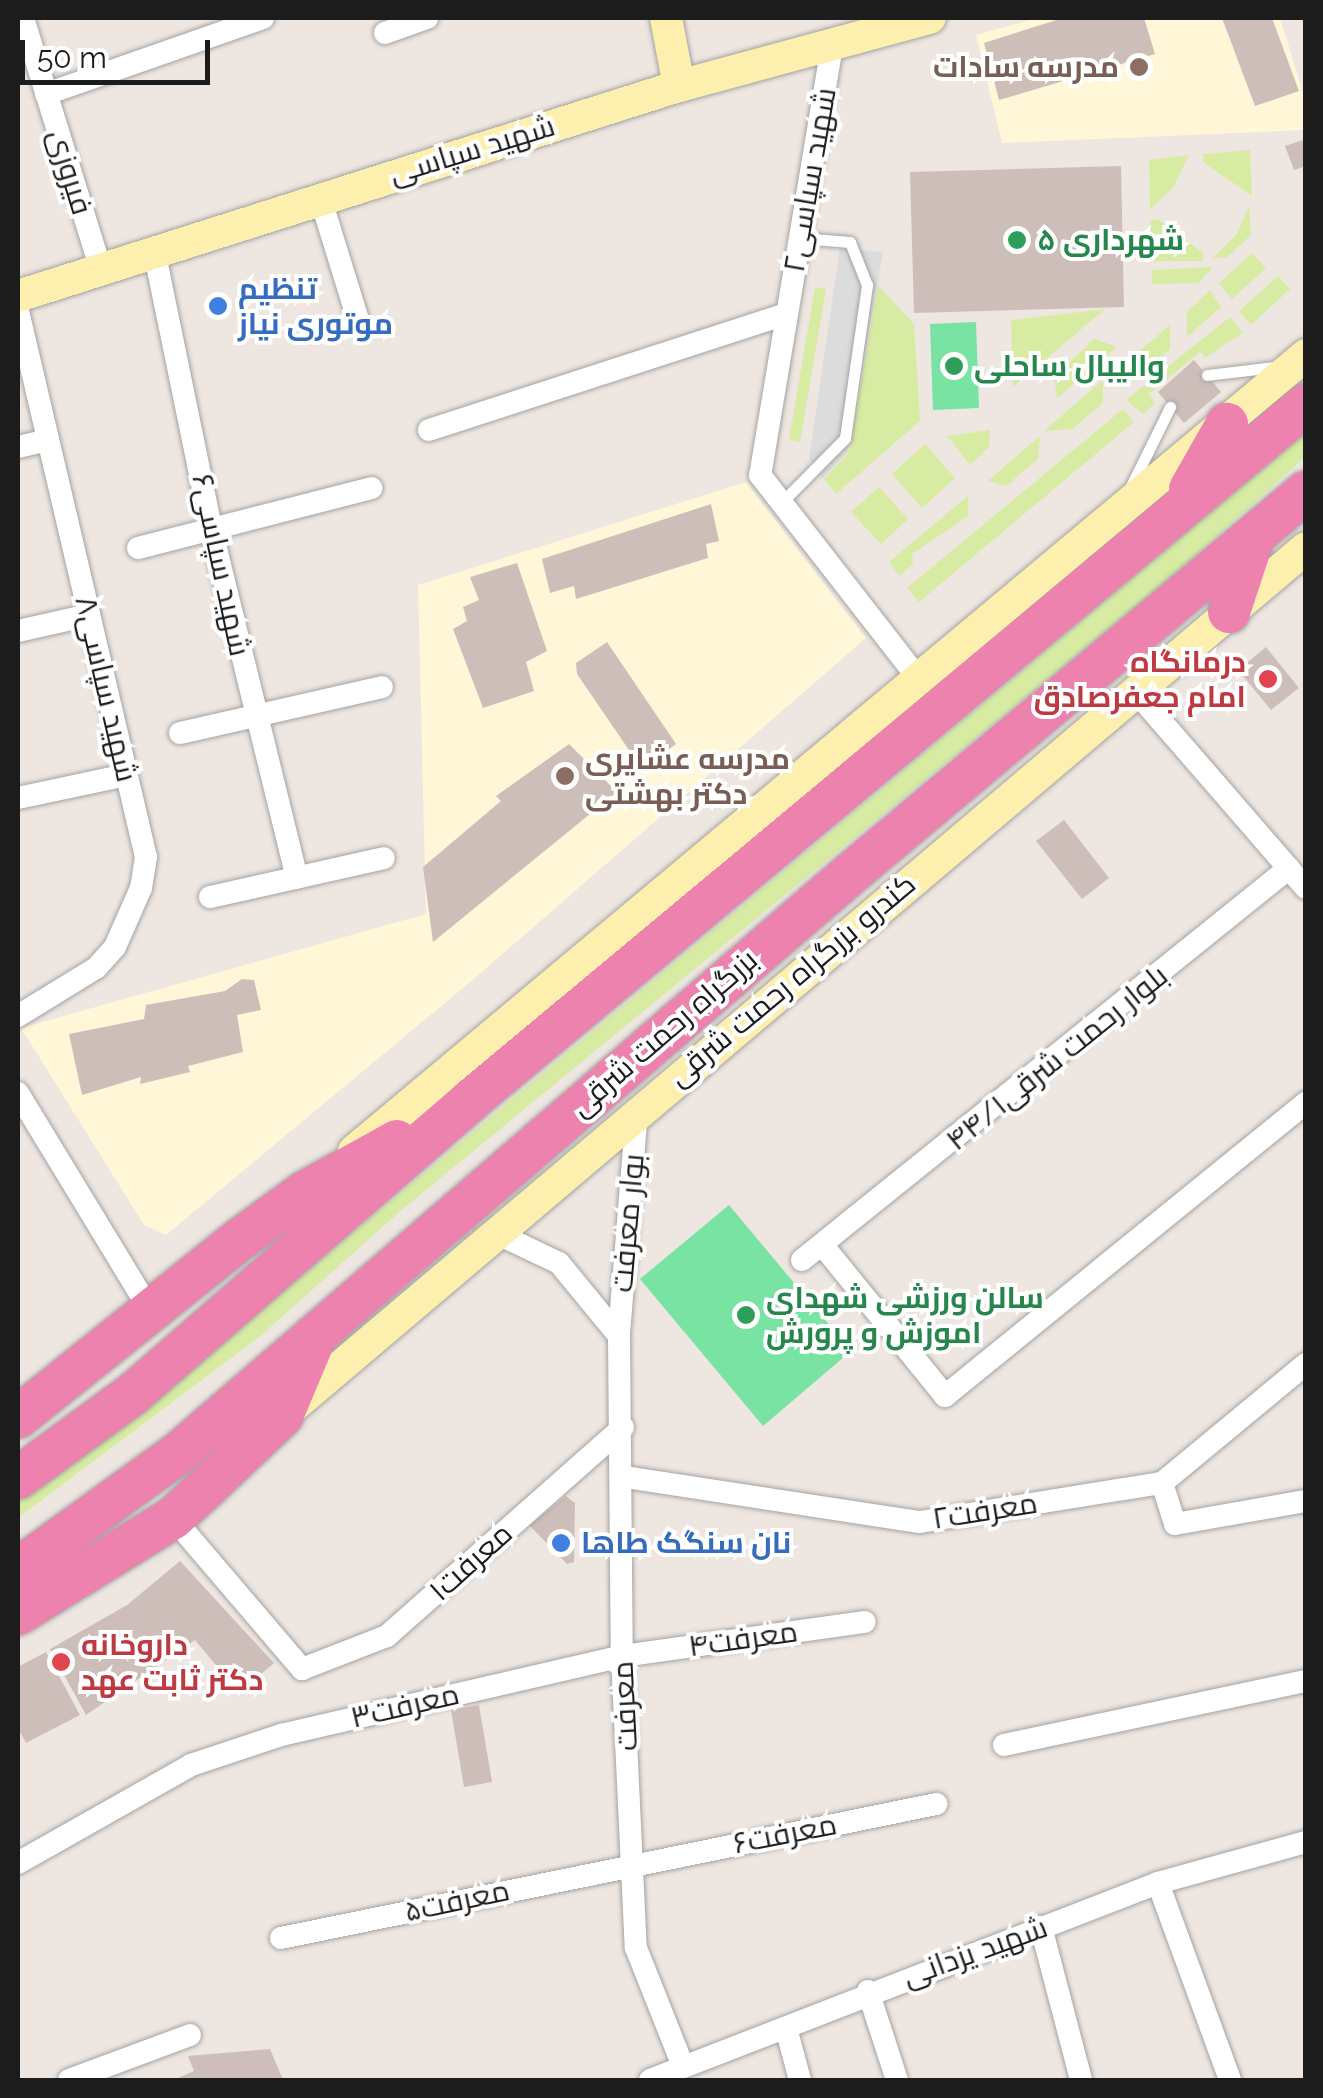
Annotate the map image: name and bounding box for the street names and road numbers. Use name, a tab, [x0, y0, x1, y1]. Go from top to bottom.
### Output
street label: شهید سپاسی۲	[776, 85, 844, 275]
street label: شهید سپاسی	[385, 108, 559, 192]
street label: فیروزی	[40, 125, 100, 219]
street label: شهید سپاسی۶	[184, 471, 258, 659]
street label: شهید سپاسی۸	[67, 593, 145, 785]
street label: کندرو بزرگراه رحمت شرقی	[661, 866, 923, 1094]
street label: بزرگراه رحمت شرقی	[563, 942, 765, 1124]
street label: بلوار رحمت شرقی۴۴/۱	[939, 958, 1175, 1158]
street label: بوار معرفت	[604, 1152, 652, 1294]
street label: معرفت۲	[930, 1485, 1040, 1537]
street label: معرفت۱	[422, 1515, 520, 1609]
street label: معرفت۴	[686, 1614, 800, 1664]
street label: معرفت	[605, 1660, 645, 1752]
street label: معرفت۳	[347, 1676, 463, 1736]
street label: معرفت۶	[730, 1806, 840, 1862]
street label: معرفت۵	[401, 1872, 513, 1930]
street label: شهید یزدانی	[898, 1909, 1052, 1995]

